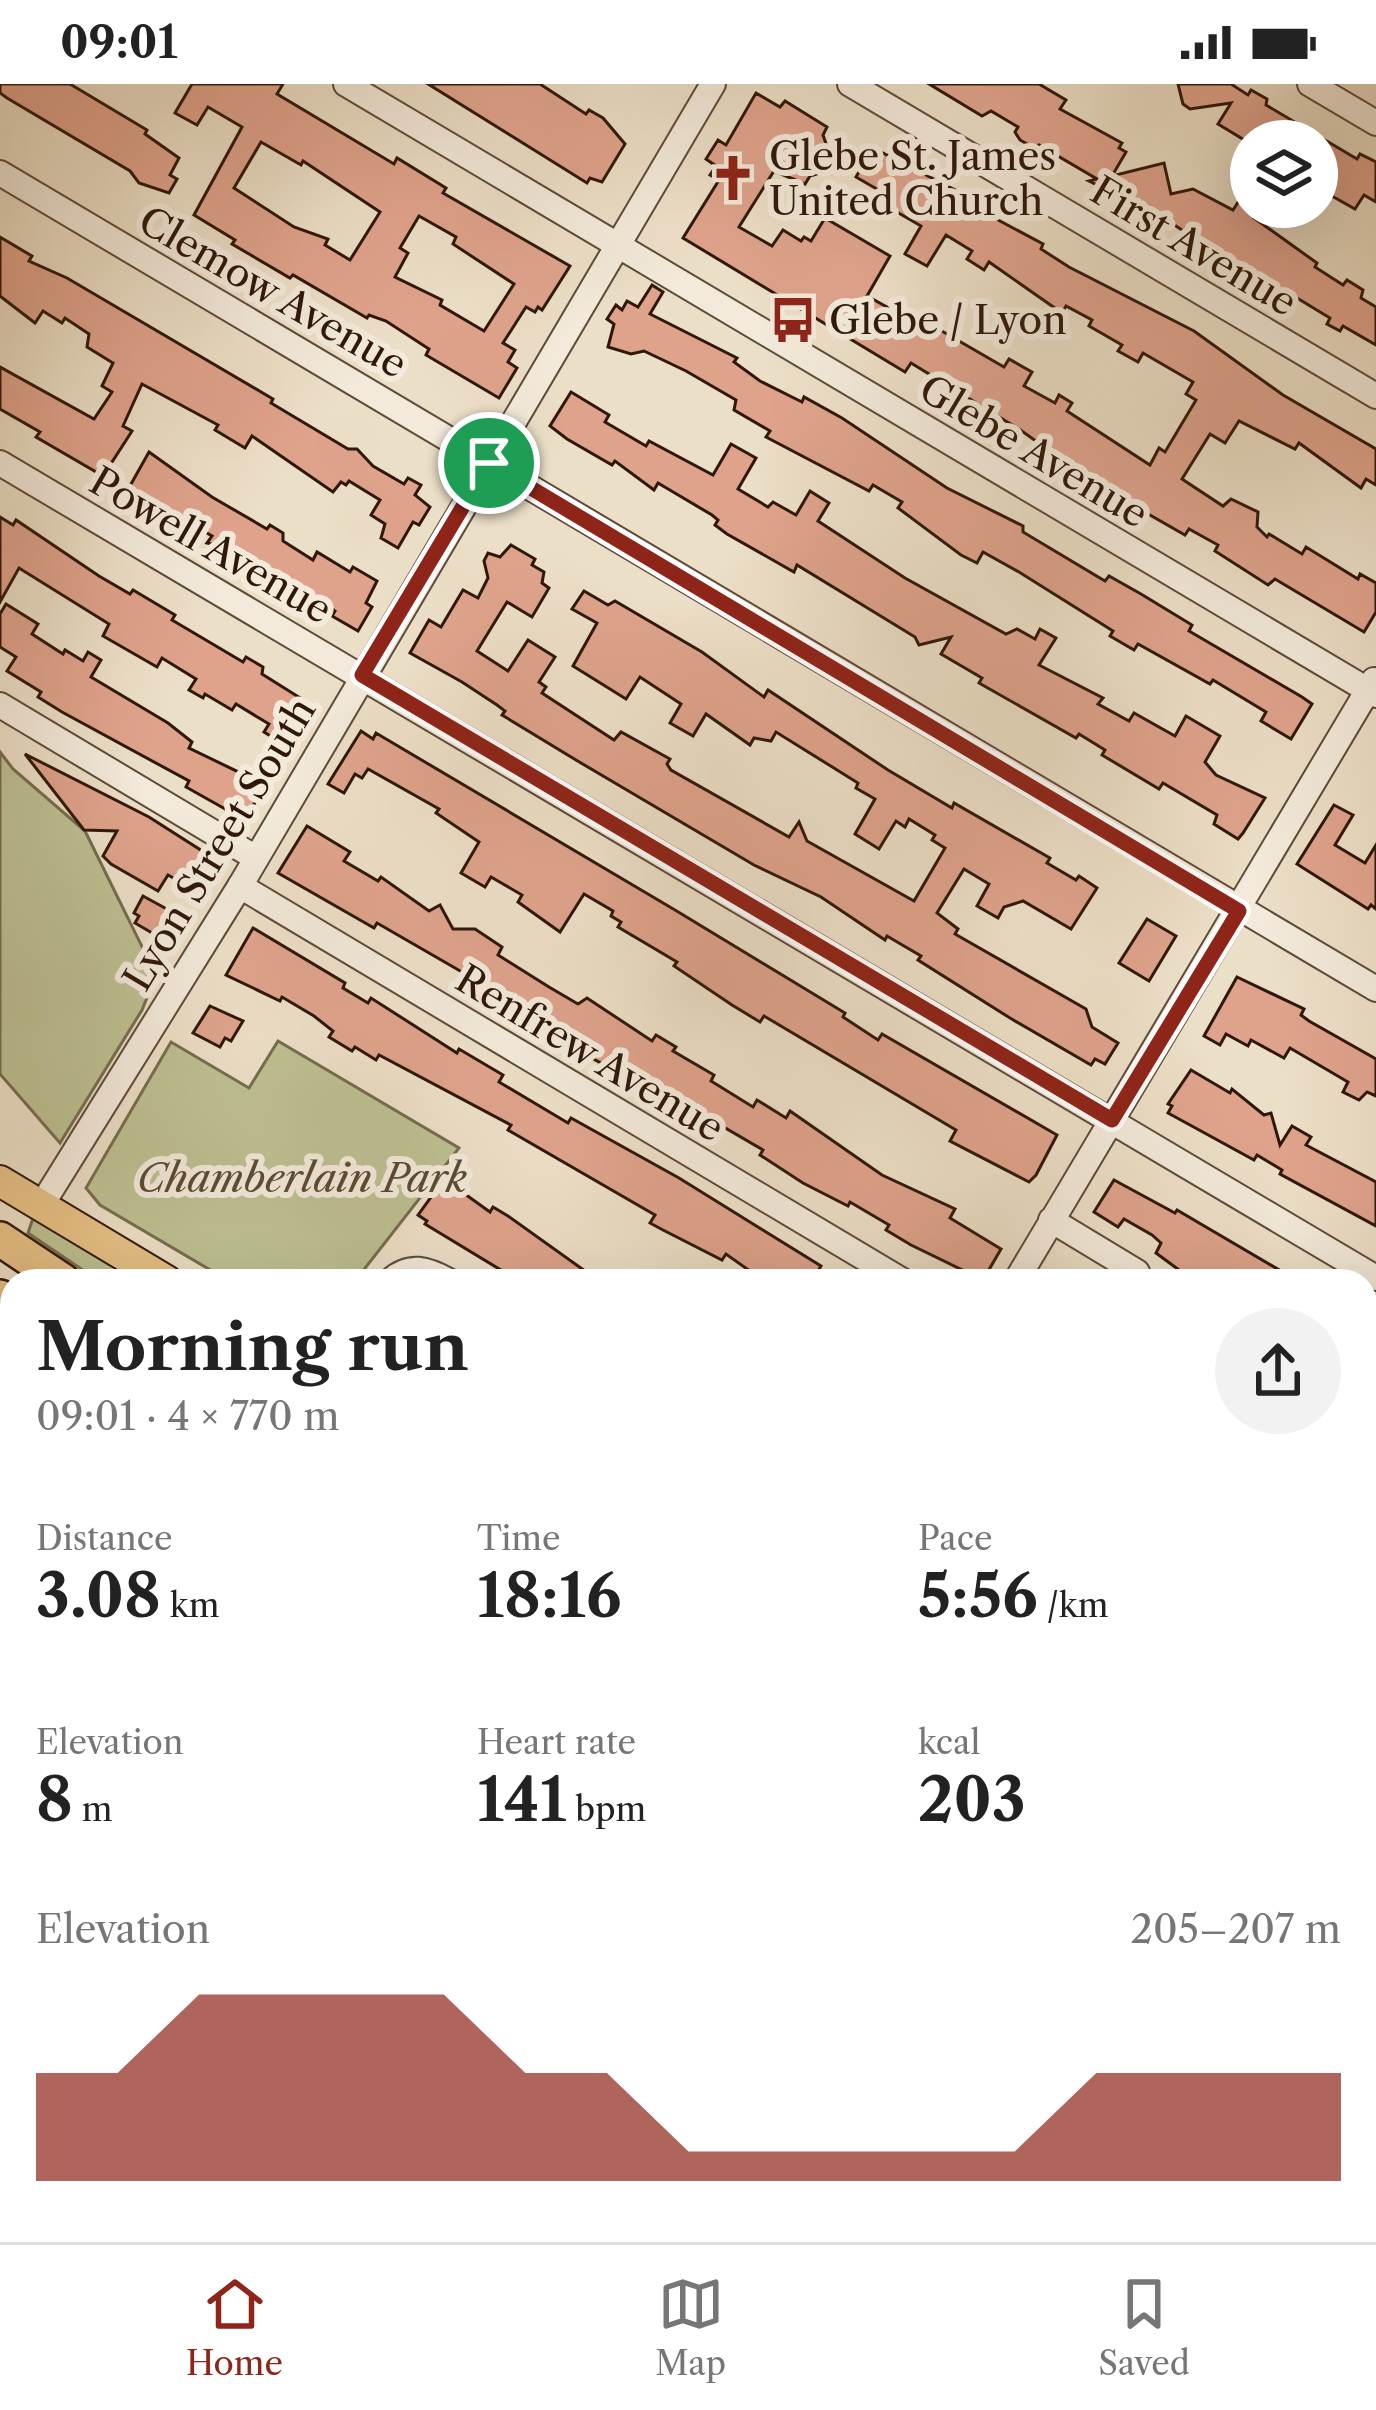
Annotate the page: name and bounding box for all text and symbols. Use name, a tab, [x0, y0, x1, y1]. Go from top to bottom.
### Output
text: 09:01	[60, 14, 178, 70]
map controls	[1230, 120, 1338, 228]
button: layers	[1230, 120, 1338, 228]
place label: Glebe St. James United Church	[769, 132, 1056, 225]
church icon: Glebe St. James United Church	[708, 153, 758, 203]
street label: First Avenue	[1082, 166, 1306, 326]
street label: Clemow Avenue	[131, 196, 415, 388]
bus stop icon: Glebe / Lyon	[768, 295, 818, 345]
place label: Glebe / Lyon	[829, 296, 1067, 344]
street label: Glebe Avenue	[911, 364, 1157, 538]
pin	[438, 412, 540, 514]
icon: arrive	[456, 430, 522, 496]
street label: Powell Avenue	[82, 456, 340, 634]
street label: Lyon Street South	[113, 689, 325, 999]
street label: Renfrew Avenue	[447, 954, 733, 1152]
park label: Chamberlain Park	[137, 1154, 467, 1202]
text: Morning run	[36, 1306, 469, 1387]
button: share	[1215, 1308, 1341, 1434]
text: 09:01 · 4 × 770 m	[36, 1392, 339, 1440]
text: Distance	[36, 1518, 173, 1559]
text: Time	[477, 1518, 560, 1559]
text: Pace	[918, 1518, 993, 1559]
text: 3.08	[36, 1559, 161, 1633]
text: 18:16	[477, 1559, 622, 1633]
text: 5:56	[918, 1559, 1038, 1633]
text: km	[161, 1585, 220, 1626]
text: /km	[1038, 1585, 1108, 1626]
text: Elevation	[36, 1722, 183, 1763]
text: Heart rate	[477, 1722, 636, 1763]
text: kcal	[918, 1722, 980, 1763]
text: 8	[36, 1763, 73, 1837]
text: 141	[477, 1763, 567, 1837]
text: 203	[918, 1763, 1026, 1837]
text: m	[73, 1789, 112, 1830]
text: bpm	[567, 1789, 646, 1830]
text: Elevation	[36, 1905, 210, 1953]
text: 205–207 m	[1131, 1905, 1341, 1953]
tab: Home	[186, 2271, 283, 2384]
tab: Map	[655, 2271, 726, 2384]
tab: Saved	[1098, 2271, 1190, 2384]

